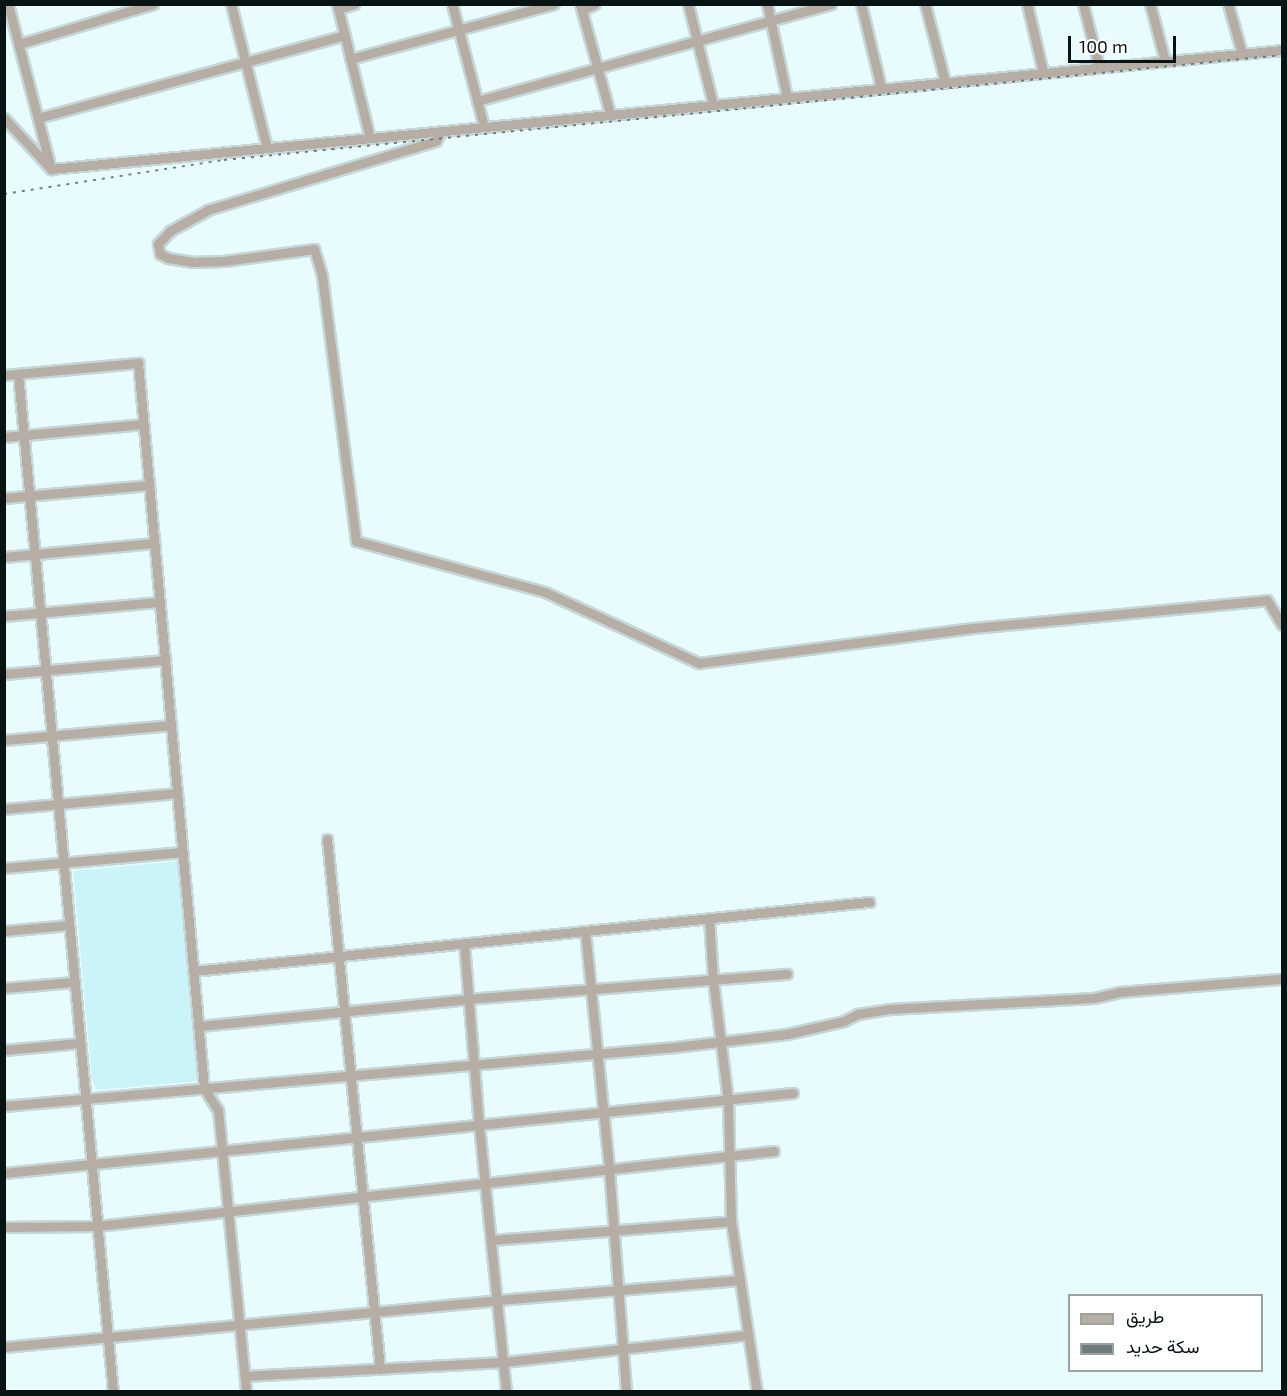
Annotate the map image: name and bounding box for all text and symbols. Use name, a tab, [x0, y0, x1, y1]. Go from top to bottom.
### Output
scale bar	[1071, 24, 1179, 62]
text: 100 m	[1079, 35, 1128, 57]
legend	[1068, 1294, 1263, 1372]
text: طريق	[1126, 1305, 1164, 1327]
text: سكة حديد	[1126, 1335, 1200, 1357]

